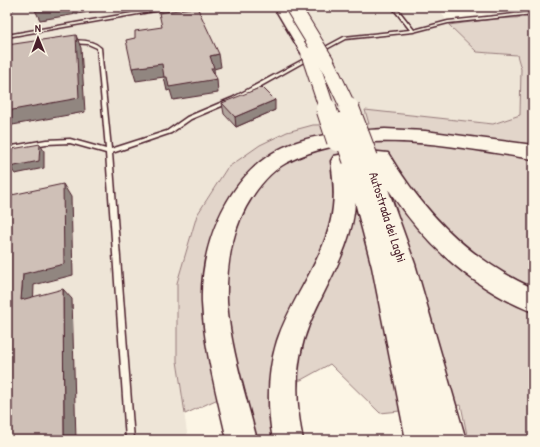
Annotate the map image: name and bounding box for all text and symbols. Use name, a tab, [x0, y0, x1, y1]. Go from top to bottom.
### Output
north arrow	[18, 18, 58, 58]
text: N	[35, 21, 41, 35]
street label: Autostrada dei Laghi	[365, 169, 411, 265]

